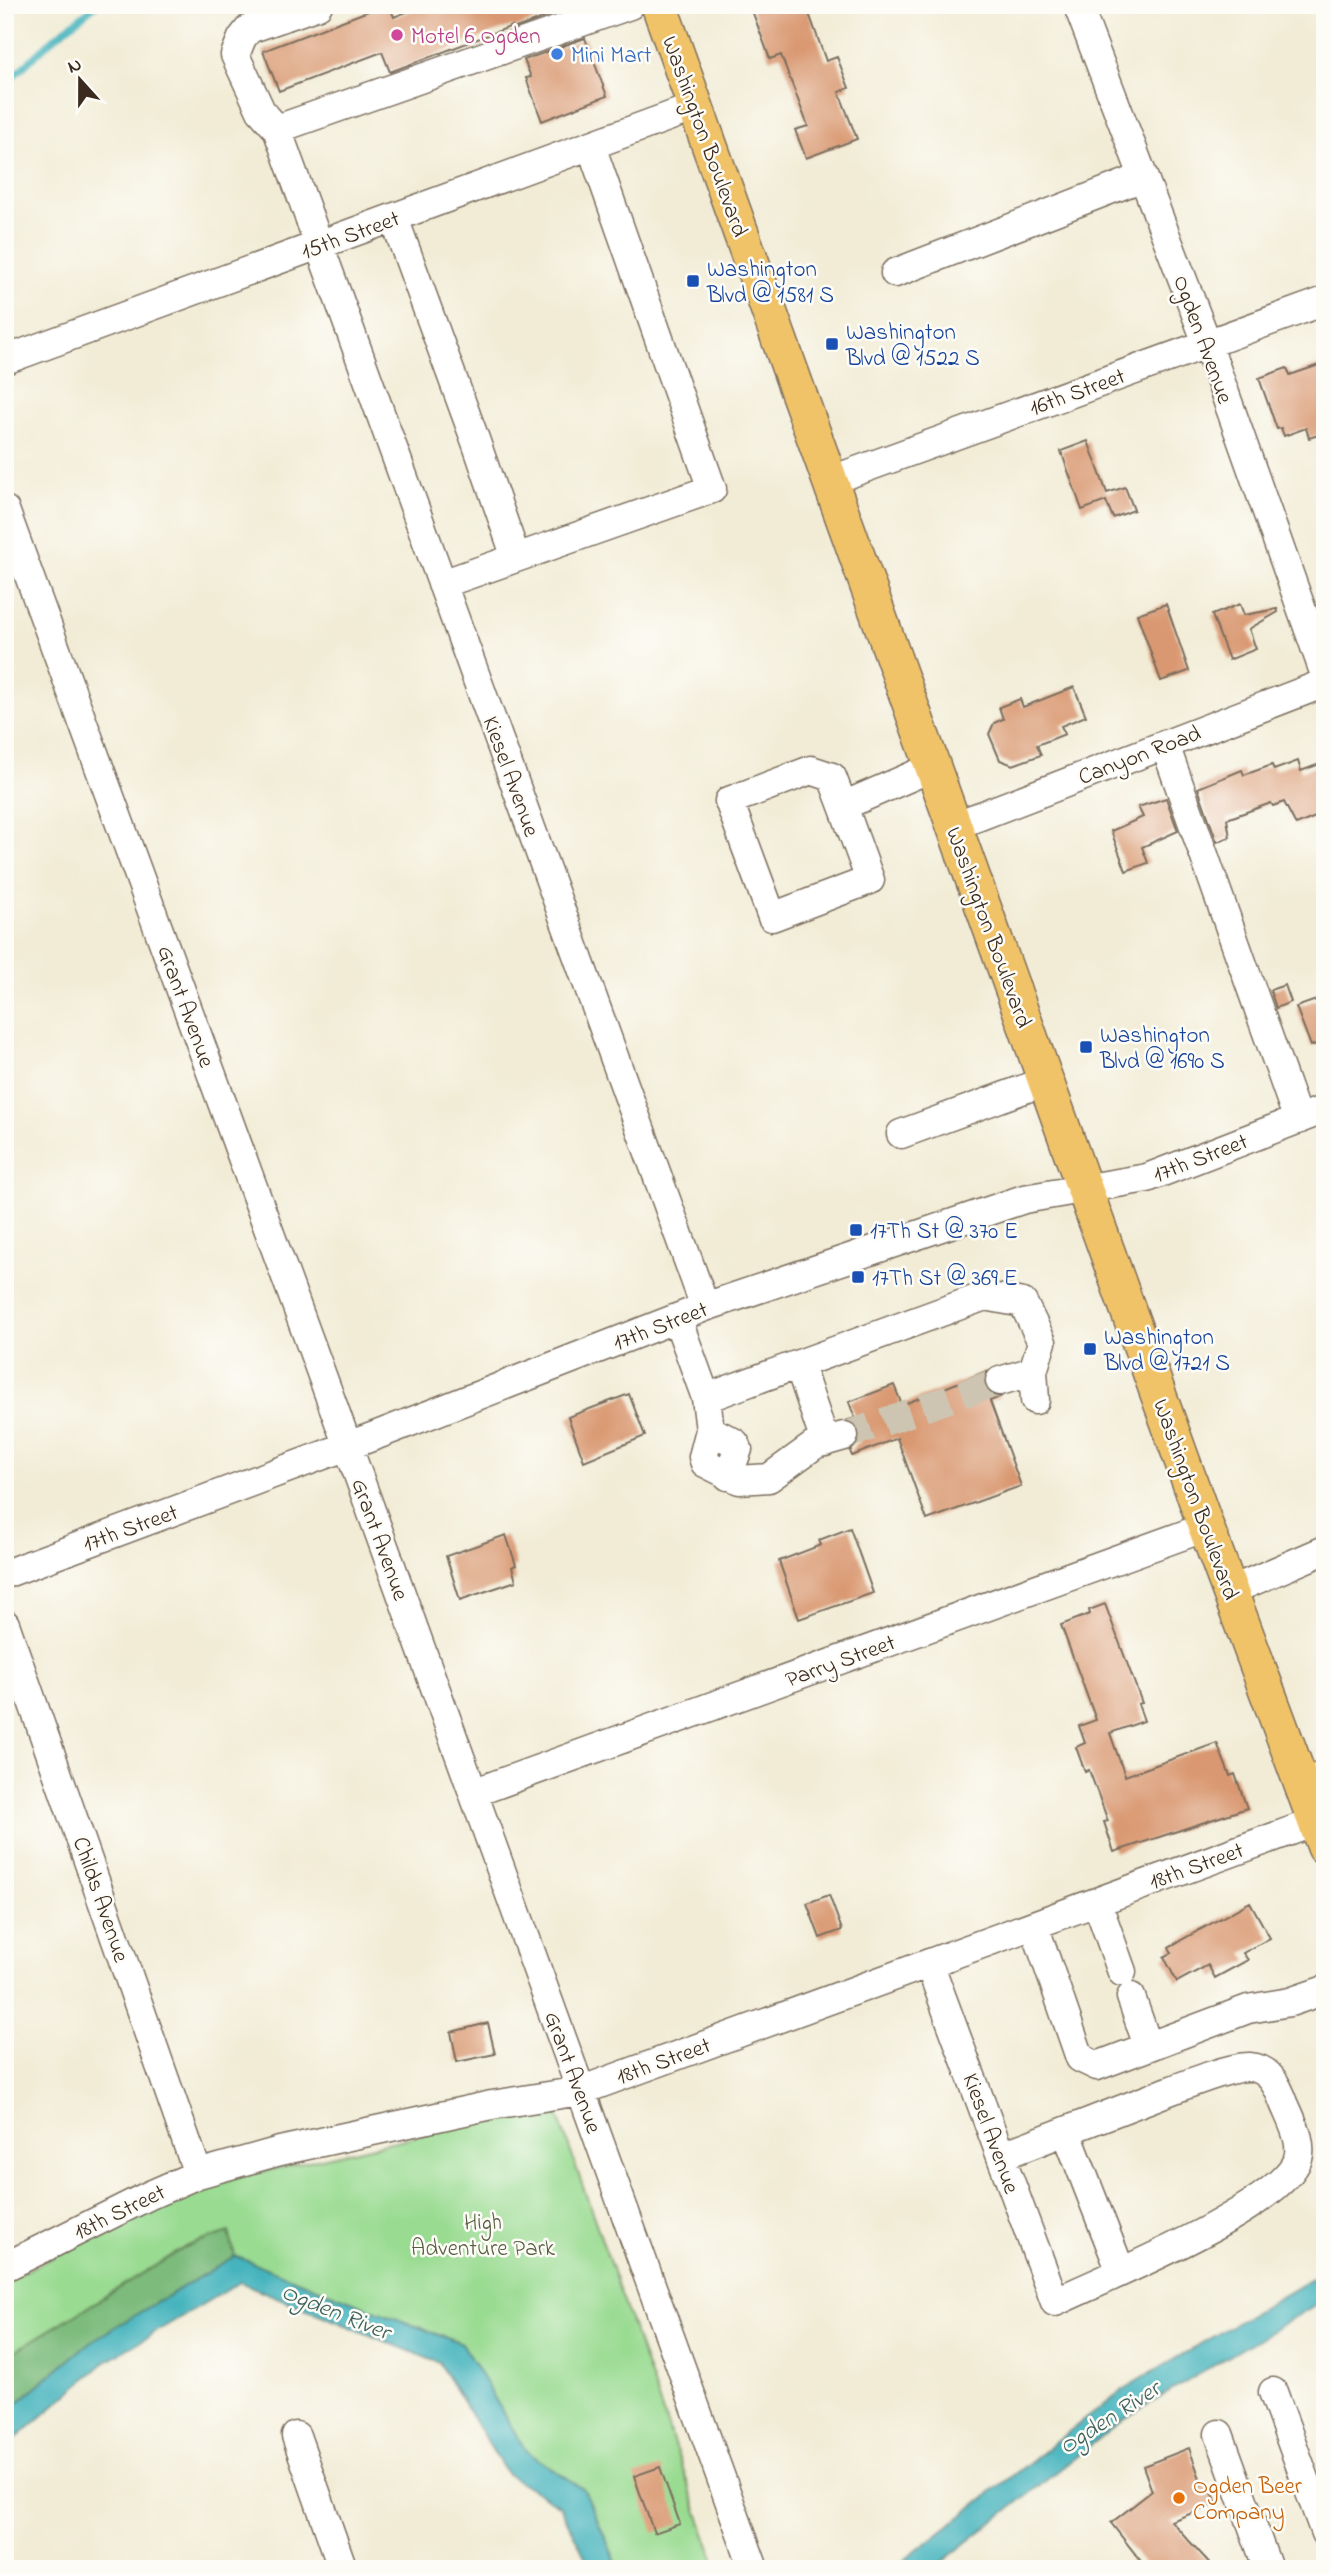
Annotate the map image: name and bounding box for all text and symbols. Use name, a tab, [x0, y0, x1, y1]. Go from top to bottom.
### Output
place label: Motel 6 Ogden	[411, 21, 540, 55]
marker: Motel 6 Ogden	[389, 27, 405, 43]
street label: Washington Boulevard	[651, 32, 755, 242]
place label: Mini Mart	[571, 40, 652, 73]
north arrow	[46, 46, 116, 116]
marker: Mini Mart	[549, 46, 565, 62]
text: N	[64, 51, 86, 81]
street label: 15th Street	[297, 203, 405, 269]
place label: Washington Blvd @ 1581 S	[706, 254, 834, 313]
street label: Ogden Avenue	[1162, 271, 1240, 410]
marker: Washington Blvd @ 1581 S	[685, 273, 701, 289]
place label: Washington Blvd @ 1522 S	[845, 317, 980, 376]
marker: Washington Blvd @ 1522 S	[824, 336, 840, 352]
street label: 16th Street	[1025, 361, 1131, 426]
street label: Kiesel Avenue	[473, 712, 547, 842]
street label: Canyon Road	[1074, 718, 1207, 797]
street label: Washington Boulevard	[935, 823, 1039, 1033]
street label: Grant Avenue	[147, 941, 222, 1073]
place label: Washington Blvd @ 1690 S	[1099, 1020, 1225, 1079]
marker: Washington Blvd @ 1690 S	[1078, 1039, 1094, 1055]
street label: 17th Street	[1149, 1126, 1253, 1193]
place label: 17Th St @ 370 E	[870, 1216, 1018, 1249]
marker: 17Th St @ 370 E	[848, 1222, 864, 1238]
place label: 17Th St @ 369 E	[872, 1263, 1018, 1296]
marker: 17Th St @ 369 E	[850, 1269, 866, 1285]
street label: 17th Street	[609, 1294, 713, 1361]
place label: Washington Blvd @ 1721 S	[1103, 1322, 1230, 1381]
marker: Washington Blvd @ 1721 S	[1082, 1341, 1098, 1357]
street label: Washington Boulevard	[1142, 1395, 1246, 1605]
street label: Grant Avenue	[341, 1474, 416, 1606]
street label: 17th Street	[79, 1497, 183, 1562]
street label: Parry Street	[781, 1627, 902, 1699]
street label: Childs Avenue	[63, 1833, 137, 1968]
street label: 18th Street	[1145, 1835, 1249, 1900]
street label: Grant Avenue	[534, 2007, 609, 2139]
street label: 18th Street	[612, 2030, 716, 2095]
street label: Kiesel Avenue	[953, 2069, 1027, 2199]
street label: 18th Street	[69, 2177, 172, 2250]
park label: High Adventure Park	[411, 2207, 556, 2266]
water label: Ogden River	[275, 2276, 397, 2352]
water label: Ogden River	[1053, 2372, 1170, 2465]
place label: Ogden Beer Company	[1193, 2471, 1303, 2532]
marker: Ogden Beer Company	[1171, 2490, 1187, 2506]

